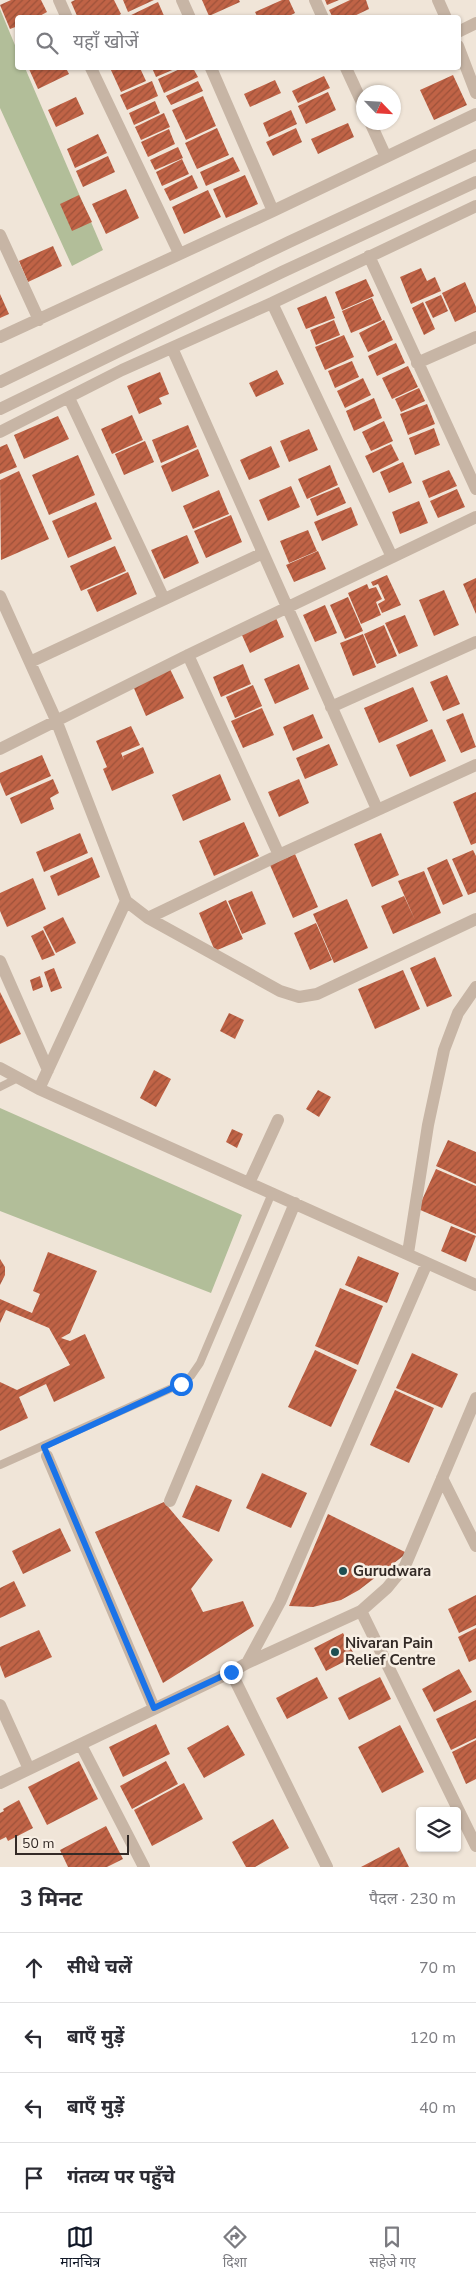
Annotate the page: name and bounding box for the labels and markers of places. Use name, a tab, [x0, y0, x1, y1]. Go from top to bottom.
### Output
place label: Gurudwara	[353, 1561, 431, 1581]
marker: Gurudwara	[337, 1565, 349, 1577]
place label: Nivaran Pain Relief Centre	[345, 1633, 436, 1670]
marker: Nivaran Pain Relief Centre	[329, 1646, 341, 1658]

